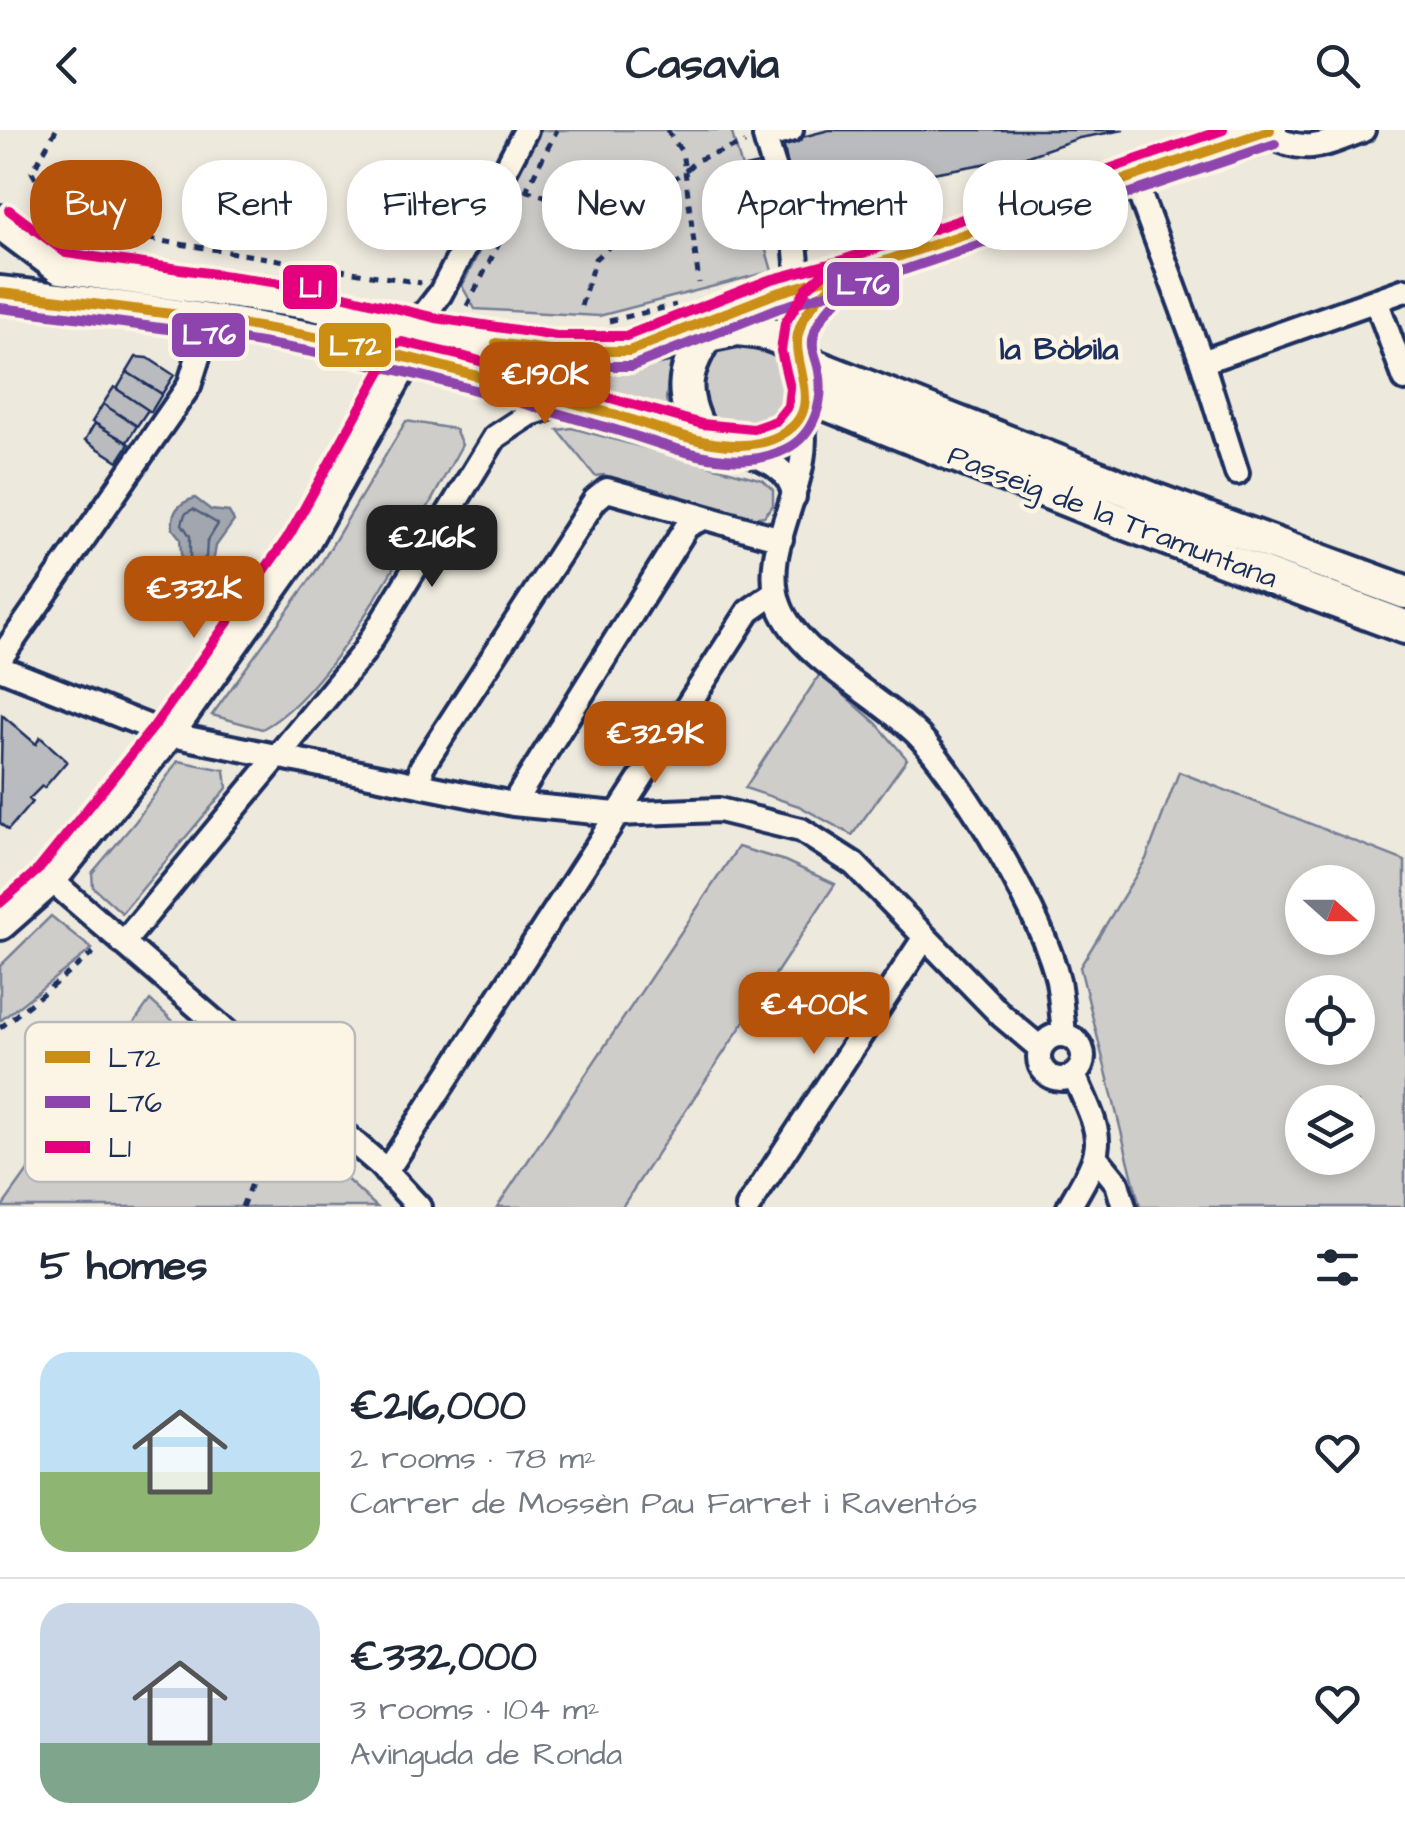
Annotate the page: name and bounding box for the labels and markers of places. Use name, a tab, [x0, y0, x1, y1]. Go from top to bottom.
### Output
pin: €190K	[475, 342, 615, 427]
pin: €216K	[362, 505, 502, 590]
pin: €332K	[124, 556, 264, 641]
pin: €329K	[585, 701, 725, 786]
pin: €400K	[744, 972, 884, 1057]

